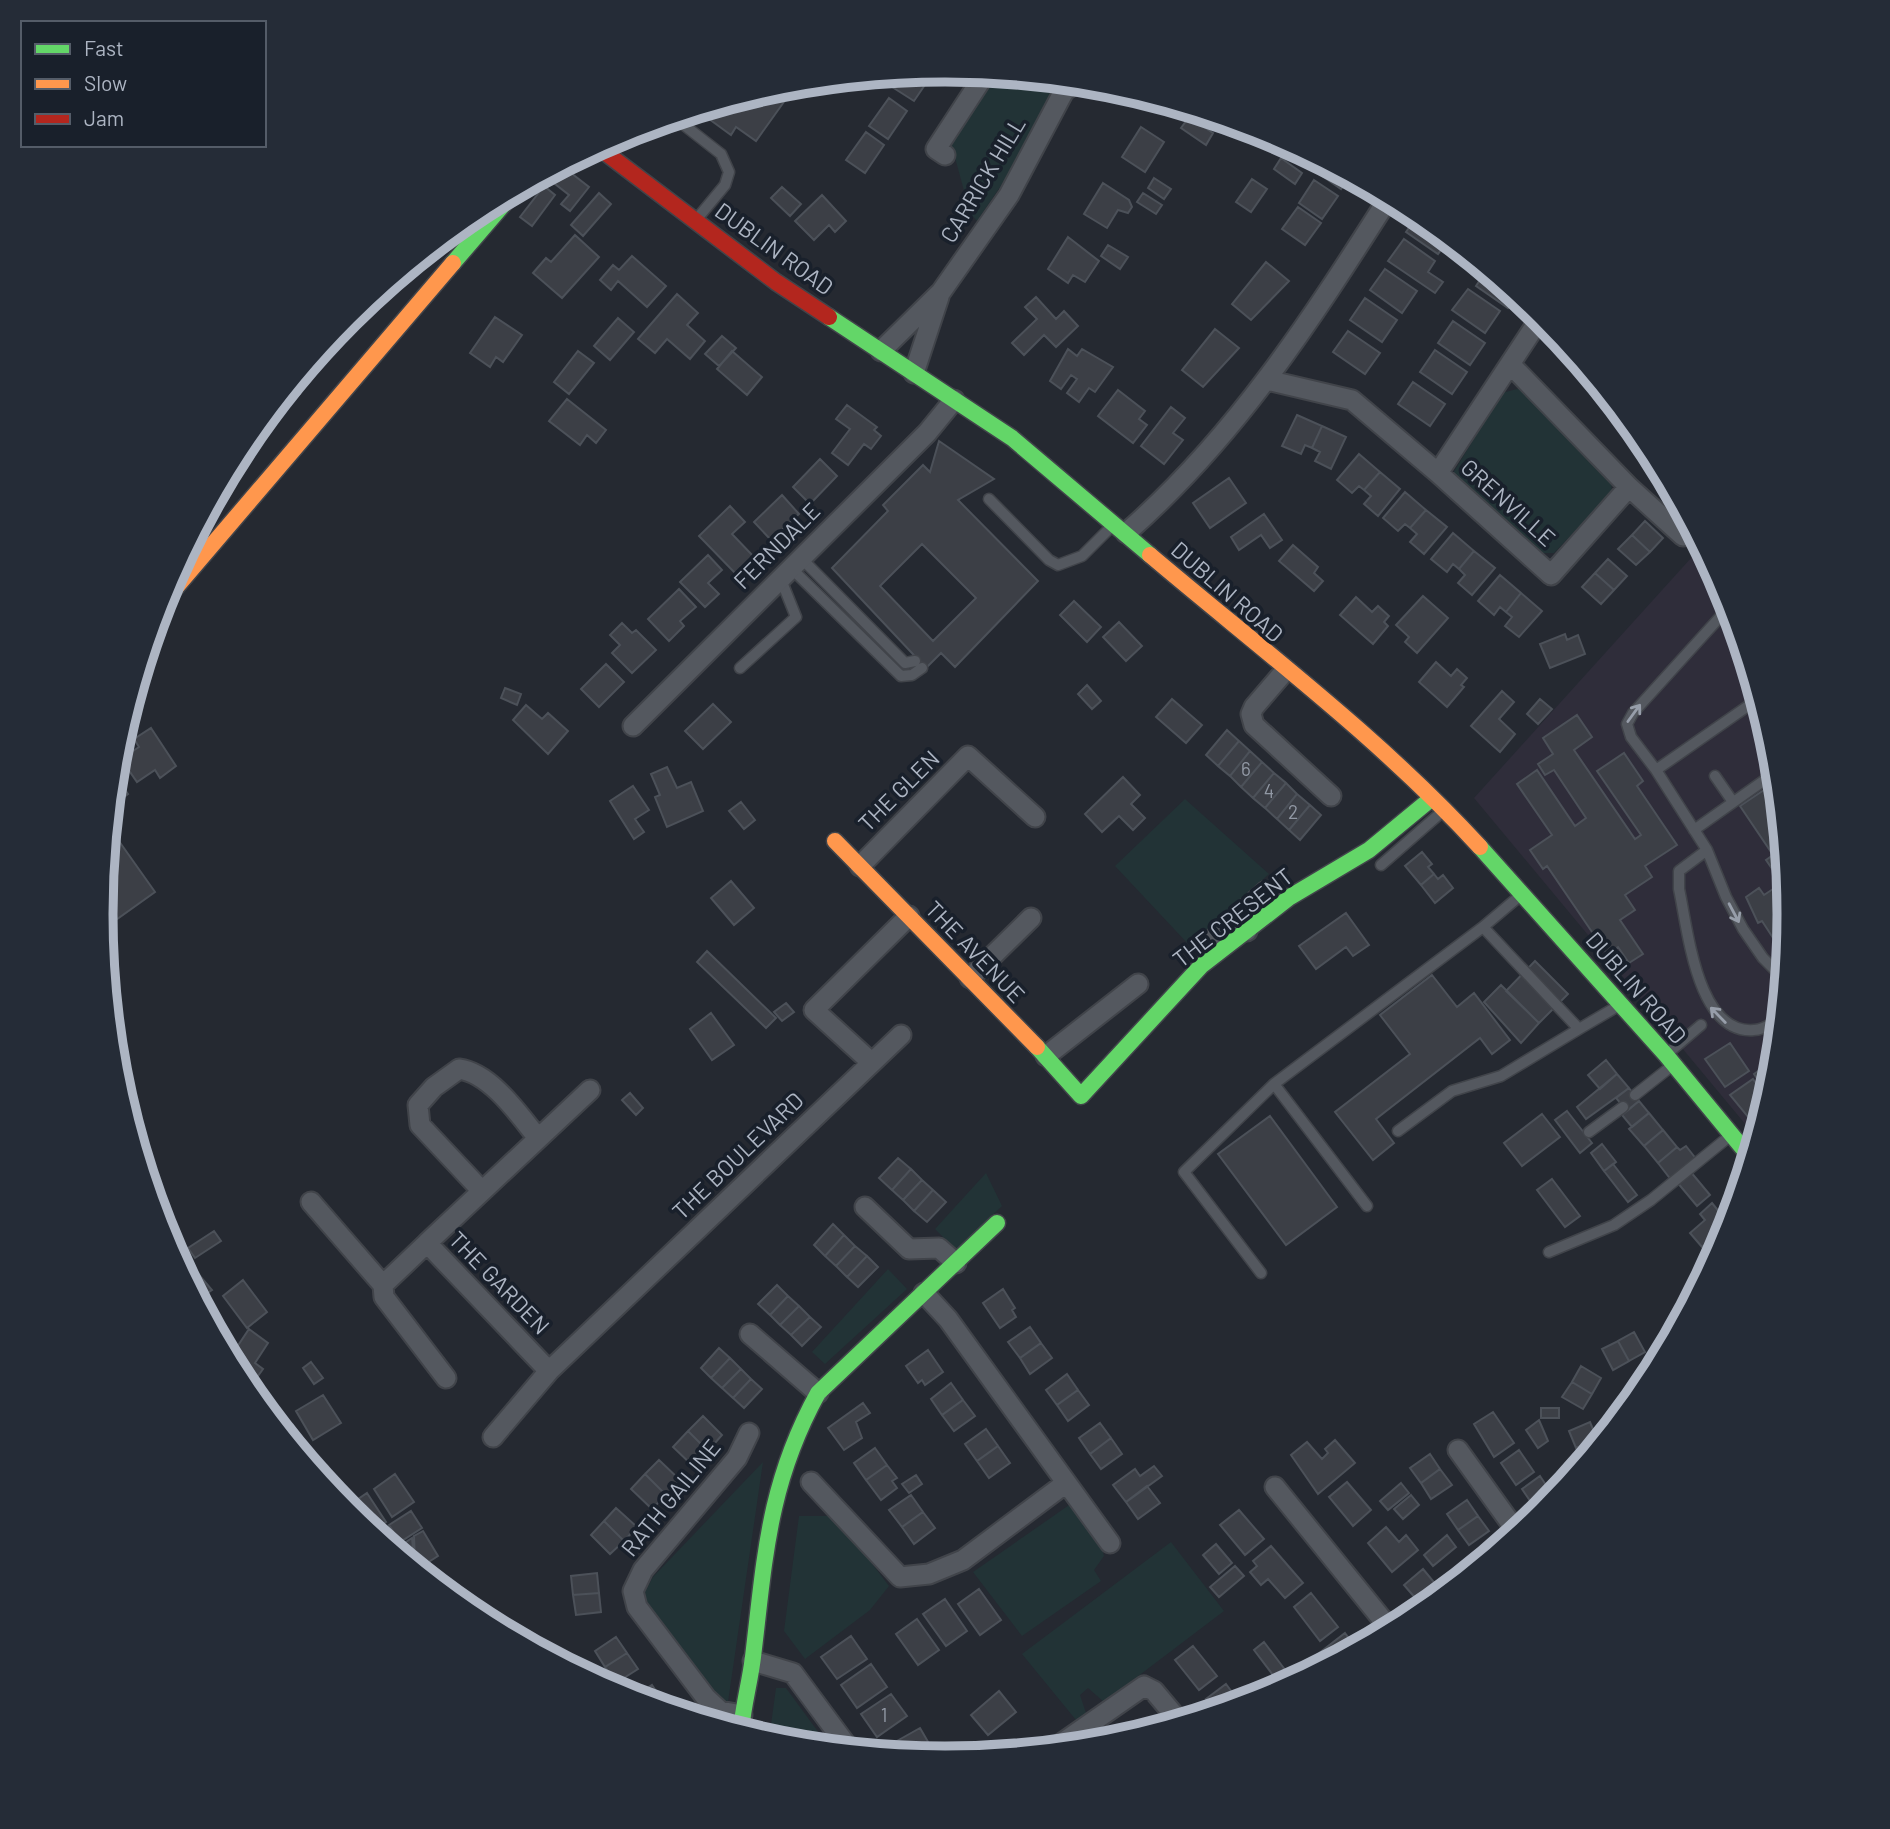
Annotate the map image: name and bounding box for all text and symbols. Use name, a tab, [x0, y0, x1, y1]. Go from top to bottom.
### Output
legend	[21, 21, 266, 147]
text: Fast	[84, 35, 124, 60]
text: Slow	[84, 70, 127, 95]
text: Jam	[84, 105, 124, 130]
street label: CARRICK HILL	[934, 112, 1031, 247]
street label: DUBLIN ROAD	[710, 196, 839, 300]
street label: GRENVILLE	[1456, 453, 1562, 552]
street label: FERNDALE	[727, 496, 825, 594]
street label: DUBLIN ROAD	[1166, 535, 1289, 647]
one-way arrow	[1626, 704, 1641, 723]
street label: THE GLEN	[852, 744, 945, 837]
house number: 6	[1241, 757, 1251, 780]
house number: 4	[1264, 779, 1274, 802]
house number: 2	[1288, 800, 1298, 823]
street label: THE CRESENT	[1167, 862, 1298, 973]
street label: THE AVENUE	[920, 894, 1031, 1008]
one-way arrow	[1728, 902, 1741, 923]
street label: DUBLIN ROAD	[1581, 926, 1693, 1049]
one-way arrow	[1710, 1006, 1727, 1024]
street label: THE BOULEVARD	[666, 1086, 809, 1225]
street label: THE GARDEN	[444, 1225, 556, 1340]
street label: RATH GAILINE	[615, 1433, 726, 1561]
house number: 1	[881, 1703, 887, 1726]

